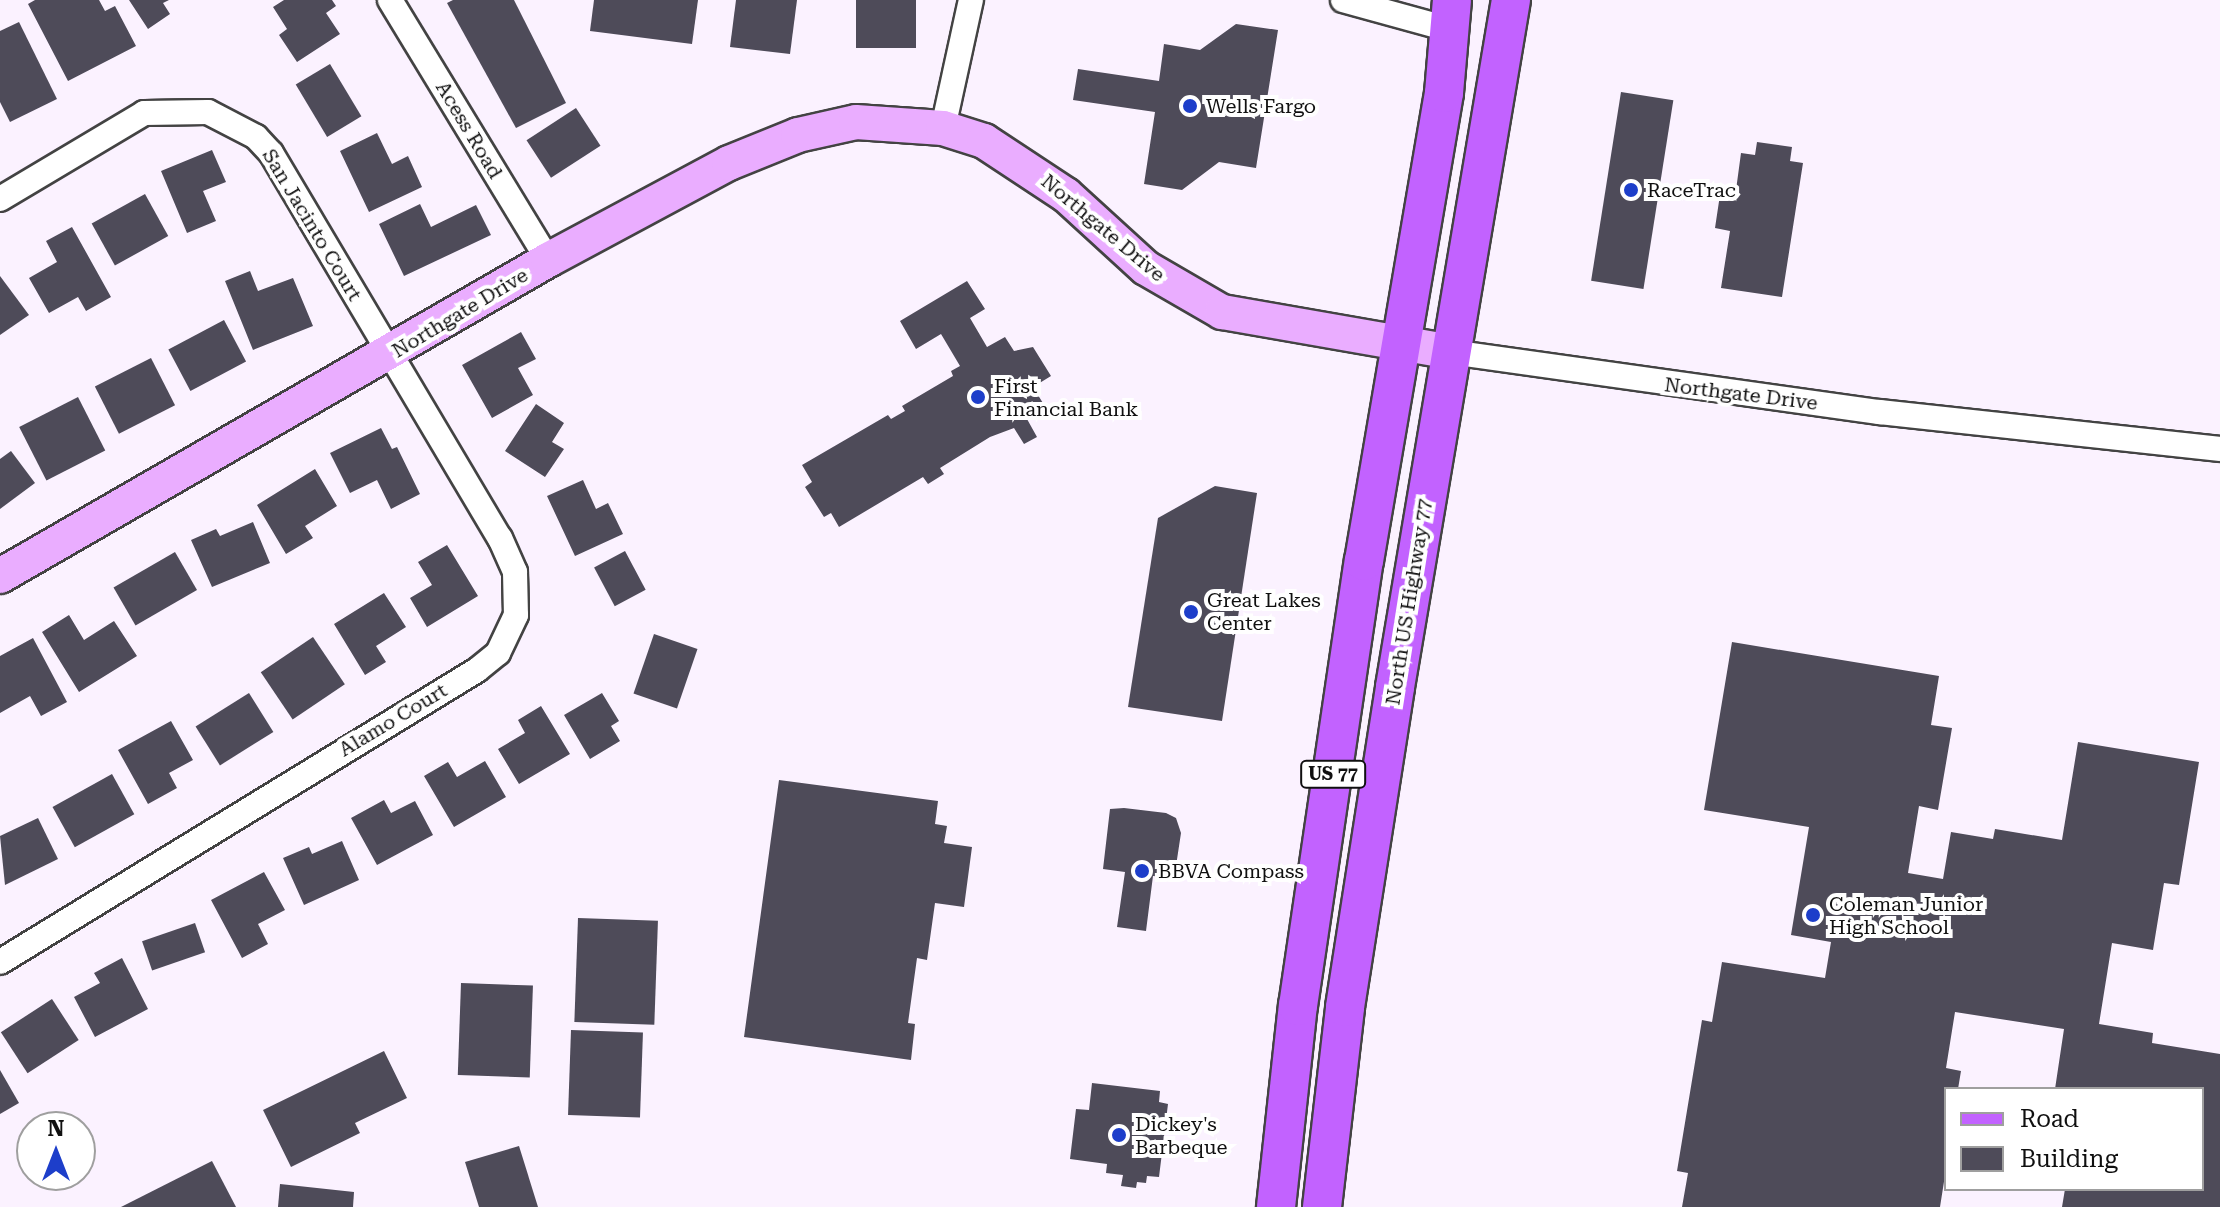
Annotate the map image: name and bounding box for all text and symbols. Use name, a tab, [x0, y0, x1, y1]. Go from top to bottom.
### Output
street label: Acess Road	[431, 77, 507, 183]
place label: Wells Fargo	[1206, 94, 1316, 118]
marker: Wells Fargo	[1181, 97, 1199, 115]
street label: San Jacinto Court	[257, 145, 367, 305]
street label: Northgate Drive	[1036, 169, 1170, 287]
place label: RaceTrac	[1647, 178, 1736, 202]
marker: RaceTrac	[1622, 181, 1640, 199]
street label: Northgate Drive	[388, 263, 532, 363]
street label: Northgate Drive	[1663, 373, 1819, 415]
place label: First Financial Bank	[994, 374, 1138, 421]
marker: First Financial Bank	[969, 388, 987, 406]
street label: North US Highway 77	[1381, 497, 1437, 707]
place label: Great Lakes Center	[1207, 588, 1321, 635]
marker: Great Lakes Center	[1182, 603, 1200, 621]
street label: Alamo Court	[335, 678, 451, 762]
road number: US 77	[1299, 760, 1367, 788]
place label: BBVA Compass	[1158, 859, 1304, 883]
marker: BBVA Compass	[1133, 862, 1151, 880]
place label: Coleman Junior High School	[1829, 892, 1983, 939]
marker: Coleman Junior High School	[1804, 906, 1822, 924]
legend	[1944, 1087, 2204, 1191]
text: Road	[2020, 1105, 2079, 1133]
north arrow	[16, 1111, 96, 1191]
place label: Dickey's Barbeque	[1135, 1112, 1227, 1159]
text: N	[48, 1116, 64, 1141]
marker: Dickey's Barbeque	[1110, 1126, 1128, 1144]
text: Building	[2020, 1145, 2118, 1173]

